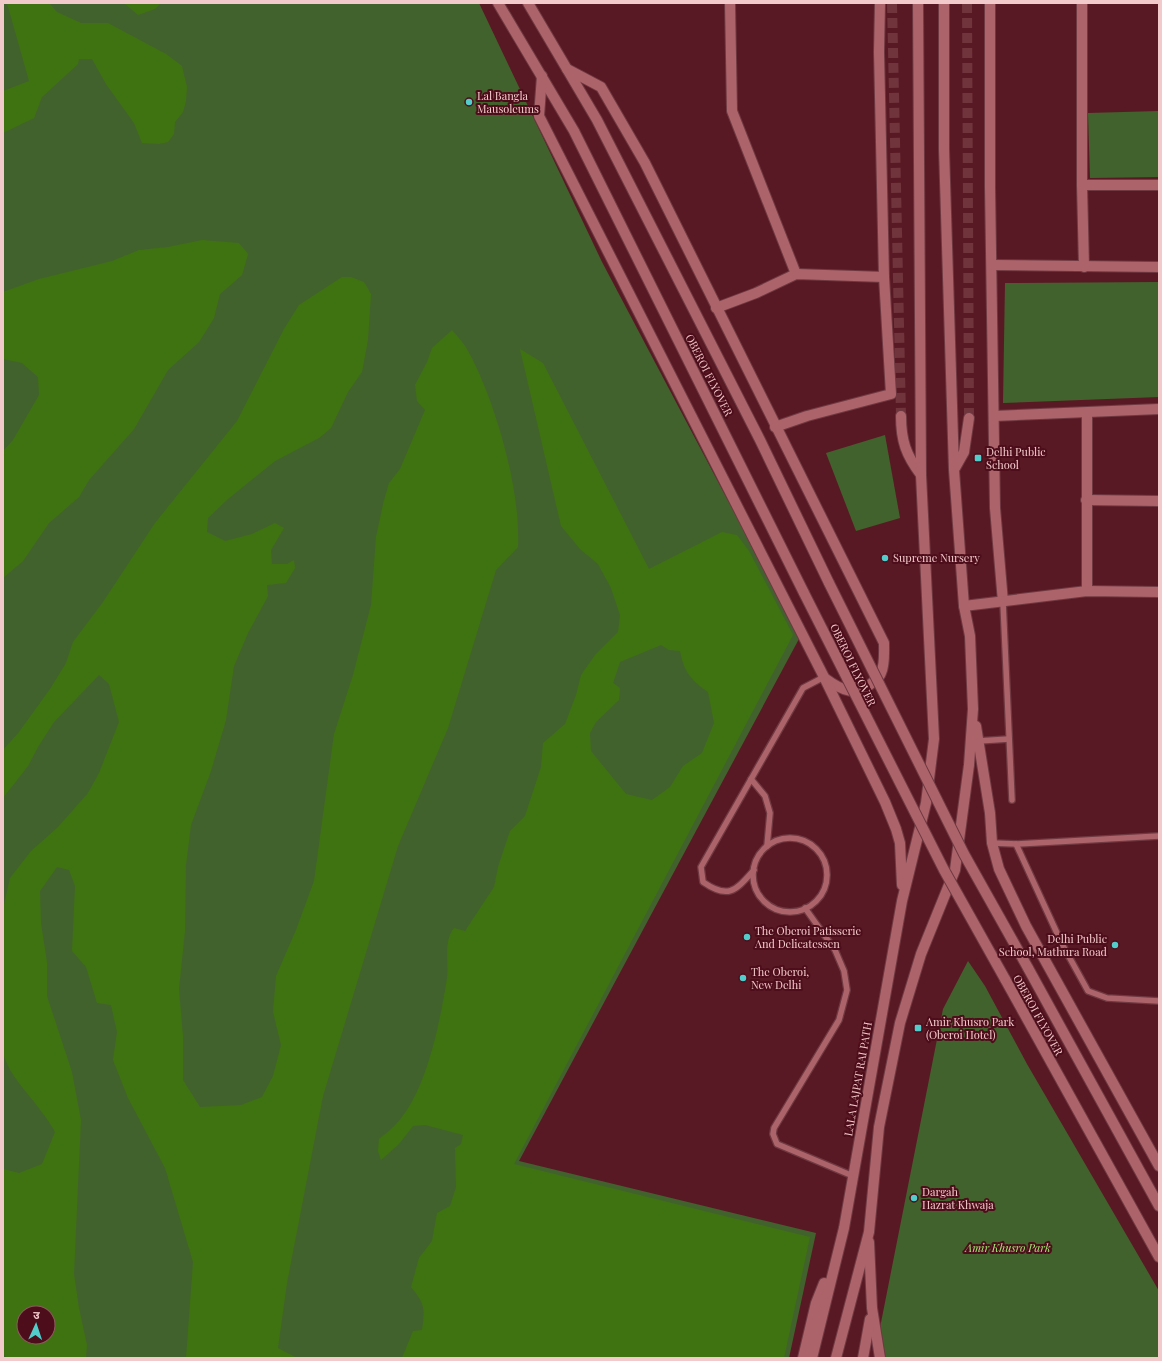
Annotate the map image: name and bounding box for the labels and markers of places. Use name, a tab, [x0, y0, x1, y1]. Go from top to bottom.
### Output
place label: Lal Bangla Mausoleums	[477, 88, 539, 116]
marker: Lal Bangla Mausoleums	[464, 97, 474, 107]
place label: Delhi Public School	[986, 444, 1046, 472]
marker: Delhi Public School	[973, 453, 983, 463]
place label: Supreme Nursery	[893, 550, 980, 565]
marker: Supreme Nursery	[880, 553, 890, 563]
place label: The Oberoi Patisserie And Delicatessen	[754, 923, 862, 951]
place label: Delhi Public School, Mathura Road	[999, 931, 1108, 959]
marker: The Oberoi Patisserie And Delicatessen	[742, 932, 752, 942]
marker: Delhi Public School, Mathura Road	[1110, 940, 1120, 950]
place label: The Oberoi, New Delhi	[751, 964, 809, 992]
marker: The Oberoi, New Delhi	[738, 973, 748, 983]
place label: Amir Khusro Park (Oberoi Hotel)	[925, 1014, 1014, 1042]
marker: Amir Khusro Park (Oberoi Hotel)	[913, 1023, 923, 1033]
place label: Dargah Hazrat Khwaja	[922, 1184, 994, 1212]
marker: Dargah Hazrat Khwaja	[909, 1193, 919, 1203]

